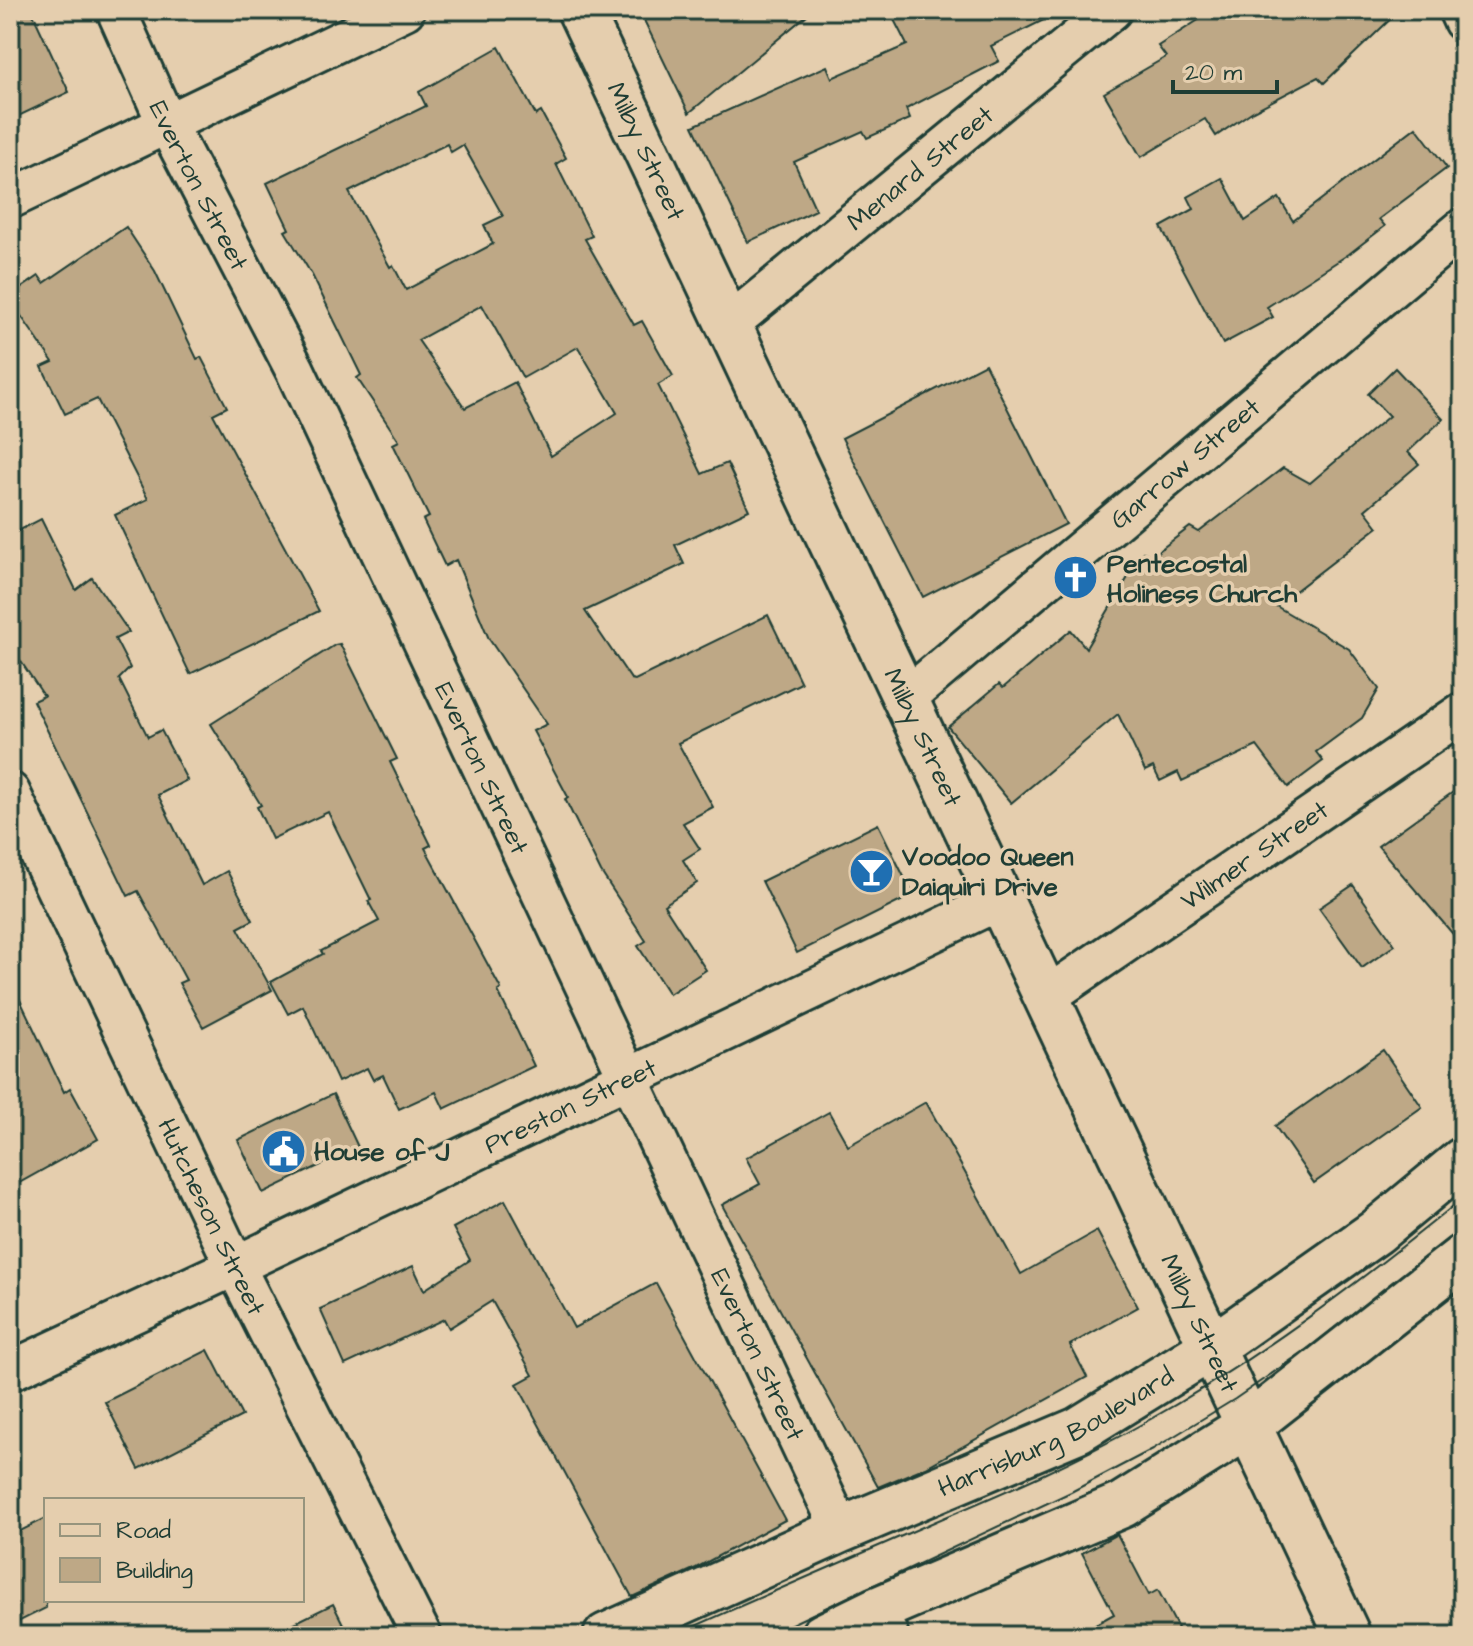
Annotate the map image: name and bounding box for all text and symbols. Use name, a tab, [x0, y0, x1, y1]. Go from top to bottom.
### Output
scale bar	[1173, 44, 1277, 94]
text: 20 m	[1185, 56, 1242, 90]
street label: Milby Street	[598, 76, 694, 227]
street label: Everton Street	[140, 95, 257, 277]
street label: Menard Street	[839, 97, 1002, 240]
street label: Garrow Street	[1103, 390, 1268, 538]
place label: Pentecostal Holiness Church	[1107, 546, 1298, 612]
church icon: Pentecostal Holiness Church	[1052, 554, 1100, 602]
street label: Milby Street	[874, 662, 971, 813]
street label: Everton Street	[425, 676, 538, 861]
street label: Wilmer Street	[1174, 792, 1336, 919]
place label: Voodoo Queen Daiquiri Drive	[901, 839, 1073, 905]
bar icon: Voodoo Queen Daiquiri Drive	[847, 847, 895, 895]
street label: Preston Street	[479, 1050, 663, 1163]
street label: Hutcheson Street	[148, 1113, 274, 1322]
public building icon: House of J	[259, 1127, 307, 1175]
place label: House of J	[314, 1134, 450, 1170]
street label: Milby Street	[1151, 1248, 1248, 1399]
street label: Everton Street	[701, 1263, 813, 1447]
street label: Harrisburg Boulevard	[932, 1358, 1181, 1506]
legend	[44, 1498, 304, 1602]
text: Road	[116, 1514, 171, 1548]
text: Building	[116, 1554, 193, 1589]

